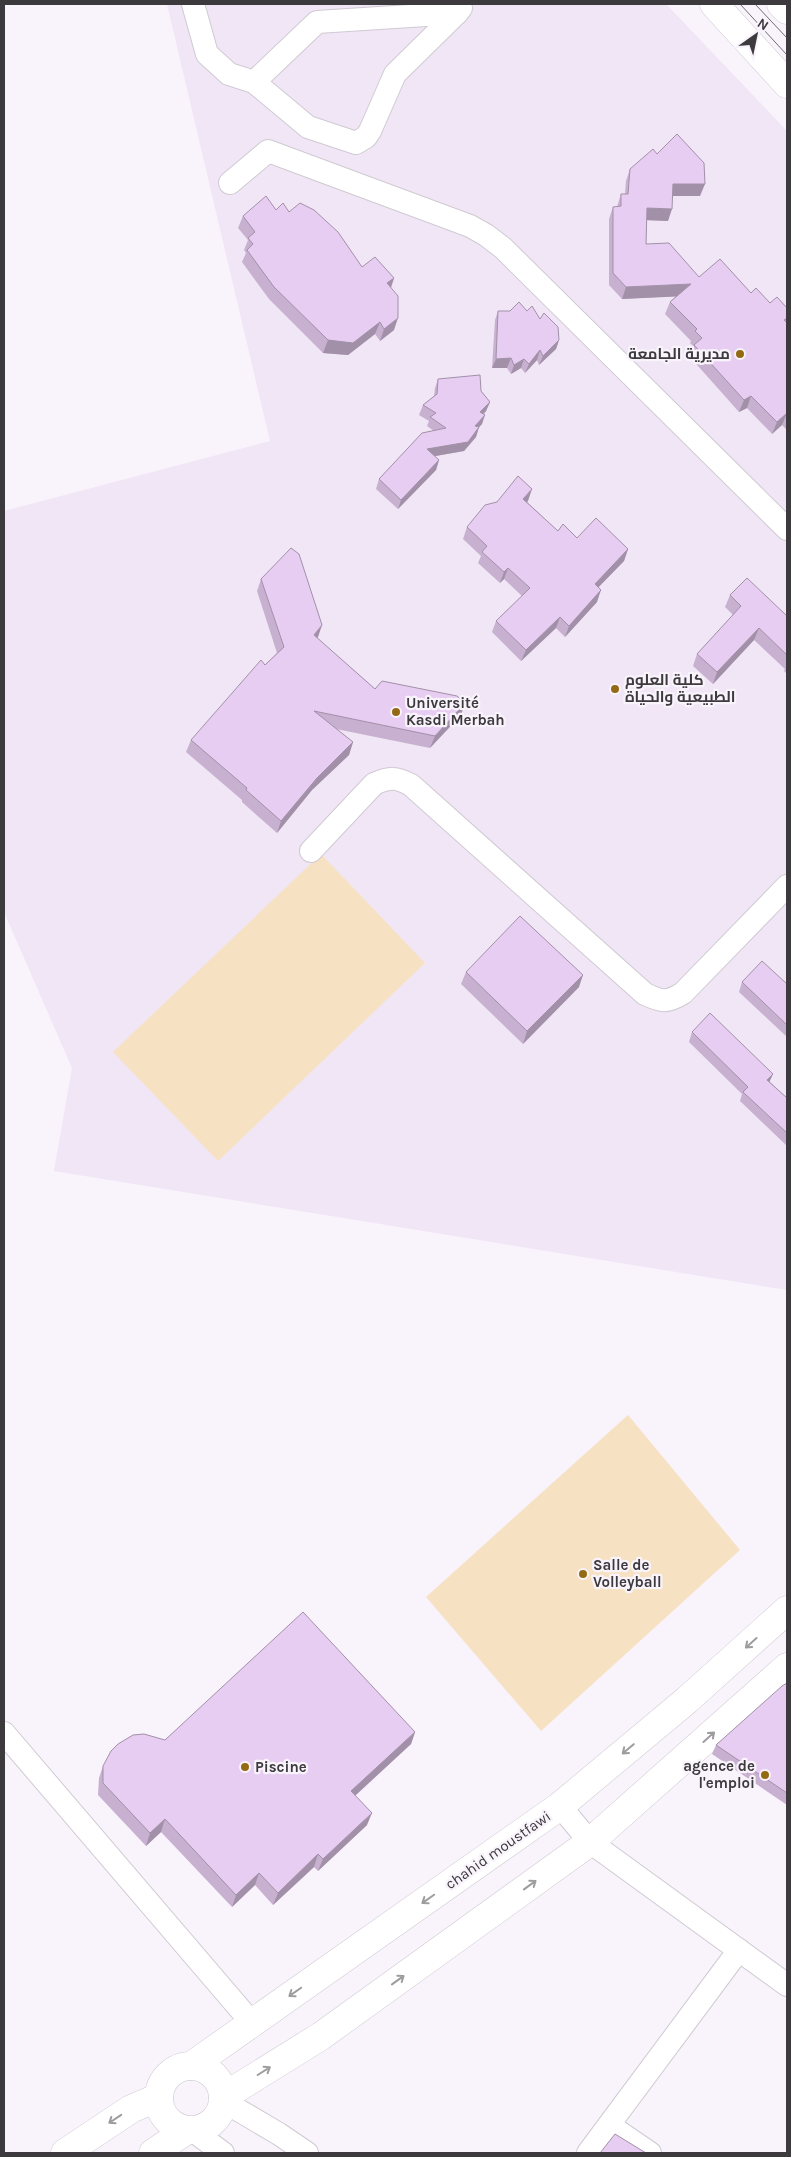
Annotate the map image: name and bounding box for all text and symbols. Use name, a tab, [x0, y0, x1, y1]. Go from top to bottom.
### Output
north arrow	[731, 10, 781, 60]
text: N	[754, 15, 772, 34]
place label: مديرية الجامعة	[628, 345, 730, 363]
marker: مديرية الجامعة	[734, 348, 746, 360]
place label: كلية العلوم الطبيعية والحياة	[625, 671, 736, 706]
marker: كلية العلوم الطبيعية والحياة	[609, 683, 621, 695]
place label: Université Kasdi Merbah	[406, 694, 505, 729]
marker: Université Kasdi Merbah	[390, 706, 402, 718]
place label: Salle de Volleyball	[593, 1556, 662, 1591]
marker: Salle de Volleyball	[577, 1568, 589, 1580]
one-way arrow	[745, 1637, 758, 1648]
one-way arrow	[702, 1731, 715, 1742]
one-way arrow	[622, 1744, 635, 1755]
place label: agence de l'emploi	[683, 1757, 755, 1792]
place label: Piscine	[255, 1758, 307, 1776]
marker: Piscine	[239, 1761, 251, 1773]
marker: agence de l'emploi	[759, 1769, 771, 1781]
street label: chahid moustfawi	[442, 1807, 554, 1893]
one-way arrow	[523, 1880, 537, 1890]
one-way arrow	[421, 1894, 435, 1904]
one-way arrow	[391, 1975, 405, 1985]
one-way arrow	[288, 1987, 302, 1997]
one-way arrow	[257, 2066, 271, 2077]
one-way arrow	[109, 2114, 123, 2124]

